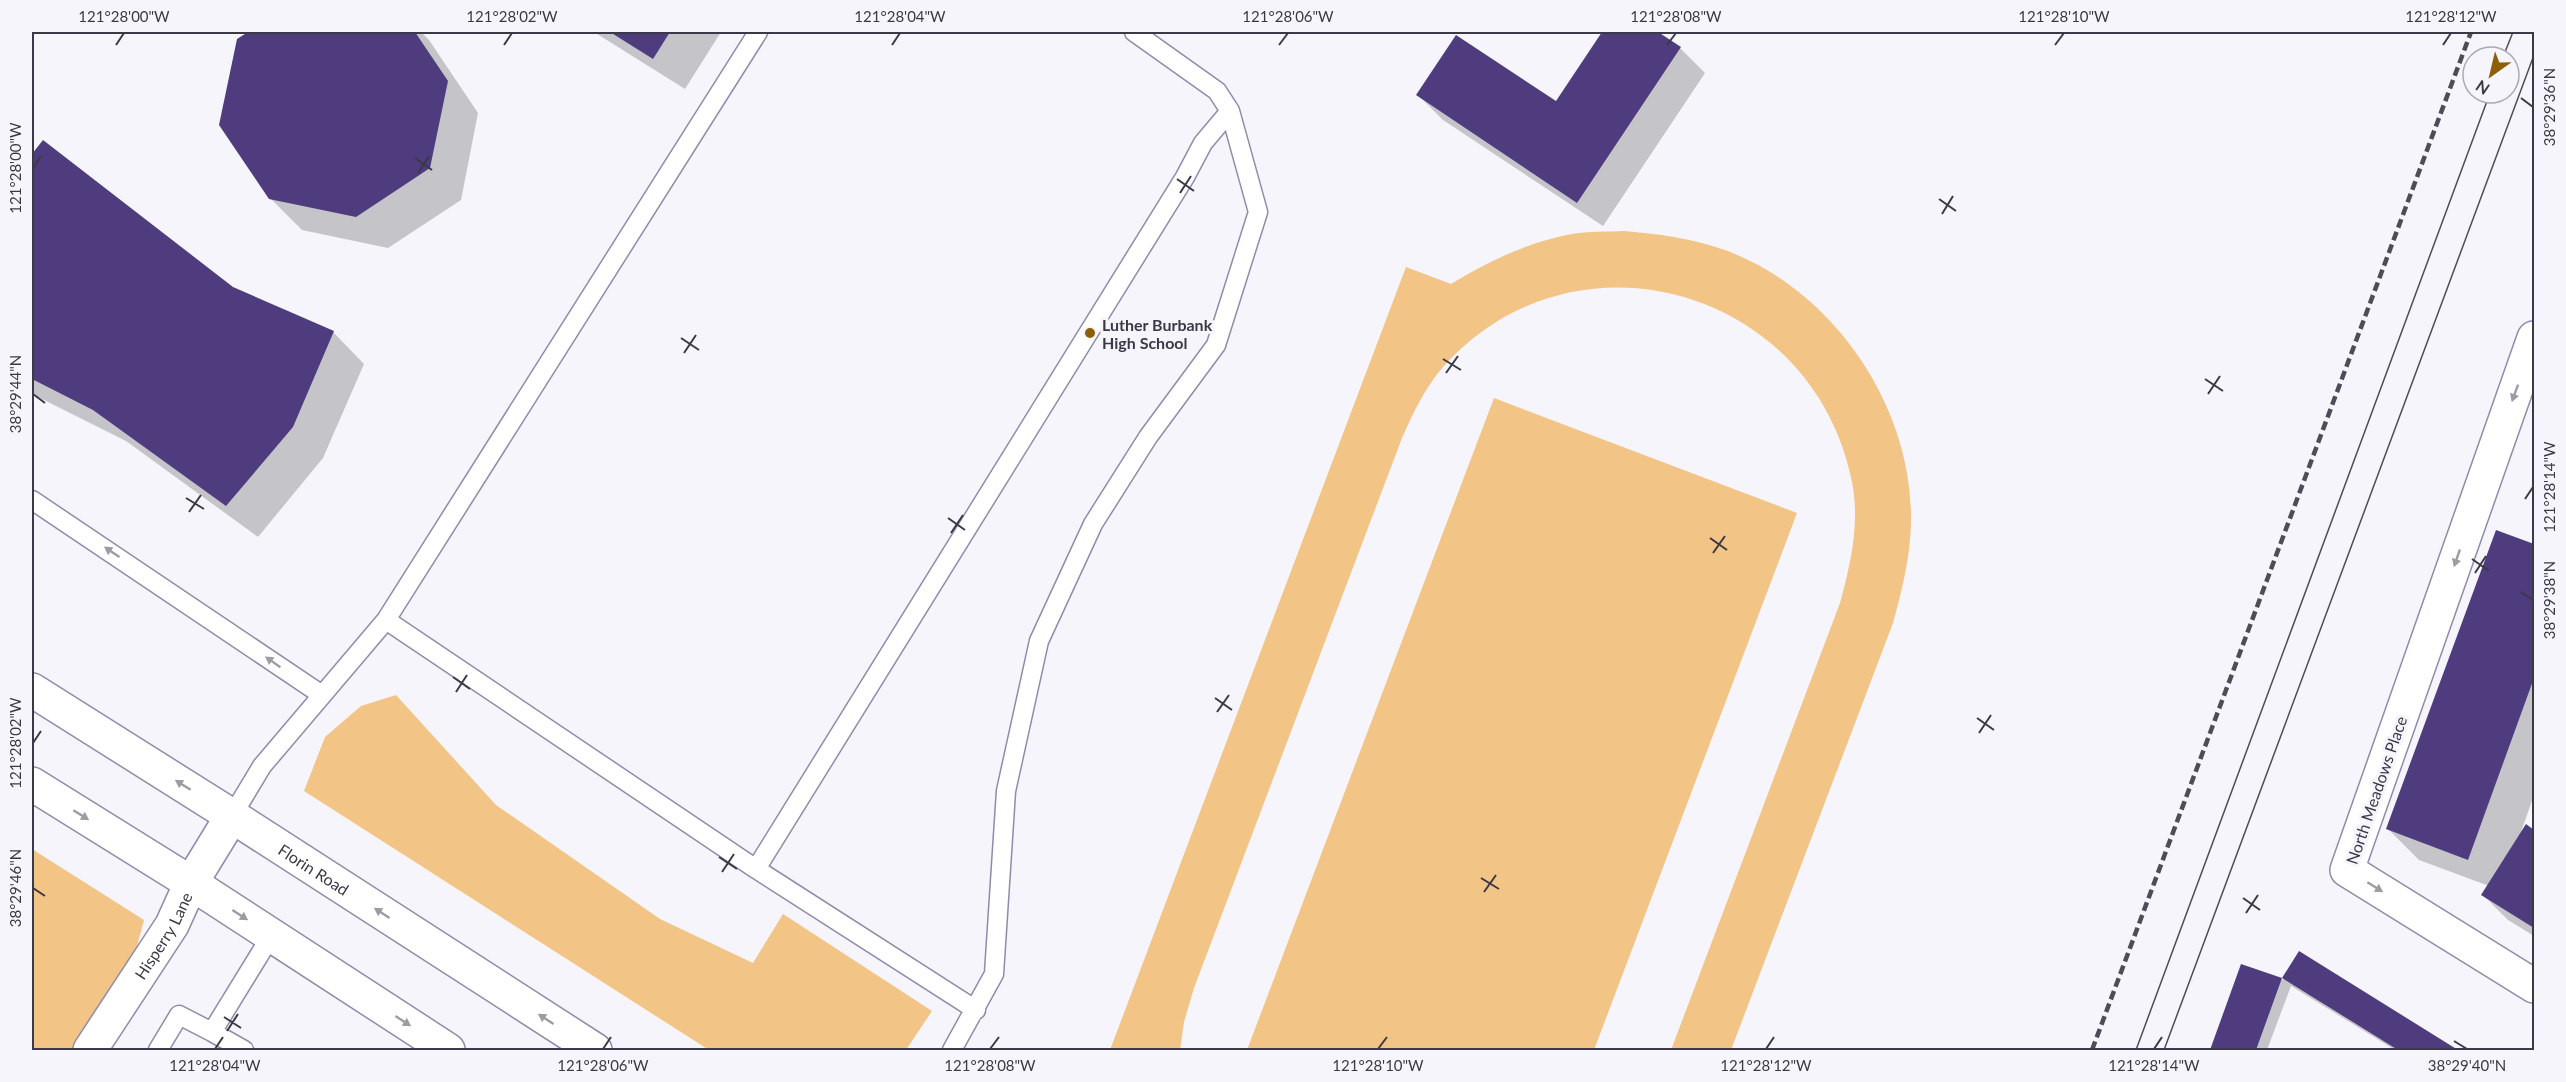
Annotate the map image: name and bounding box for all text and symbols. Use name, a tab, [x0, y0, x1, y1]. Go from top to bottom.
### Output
text: 121°28'00"W	[78, 7, 170, 25]
text: 121°28'02"W	[466, 7, 558, 25]
text: 121°28'04"W	[854, 7, 946, 25]
text: 121°28'06"W	[1242, 7, 1334, 25]
text: 121°28'08"W	[1630, 7, 1722, 25]
text: 121°28'10"W	[2018, 7, 2110, 25]
text: 121°28'12"W	[2405, 7, 2497, 25]
north arrow	[2461, 45, 2521, 105]
text: 38°29'36"N	[2540, 68, 2558, 146]
text: N	[2472, 77, 2493, 99]
text: 121°28'00"W	[6, 122, 24, 214]
place label: Luther Burbank High School	[1102, 315, 1213, 352]
marker: Luther Burbank High School	[1083, 326, 1097, 340]
text: 38°29'44"N	[6, 355, 24, 433]
one-way arrow	[2509, 384, 2519, 402]
text: 121°28'14"W	[2540, 441, 2558, 533]
one-way arrow	[104, 547, 120, 558]
one-way arrow	[2451, 550, 2461, 568]
text: 38°29'38"N	[2540, 561, 2558, 639]
one-way arrow	[266, 656, 282, 668]
text: 121°28'02"W	[6, 697, 24, 789]
street label: North Meadows Place	[2342, 713, 2410, 867]
one-way arrow	[175, 780, 191, 791]
one-way arrow	[73, 810, 89, 821]
street label: Florin Road	[275, 839, 353, 899]
text: 38°29'46"N	[6, 849, 24, 927]
one-way arrow	[2367, 882, 2383, 893]
street label: Hisperry Lane	[130, 889, 195, 982]
one-way arrow	[374, 908, 390, 919]
one-way arrow	[231, 909, 247, 921]
one-way arrow	[538, 1013, 554, 1024]
one-way arrow	[395, 1016, 411, 1027]
text: 121°28'04"W	[169, 1056, 261, 1074]
text: 121°28'06"W	[557, 1056, 649, 1074]
text: 121°28'08"W	[944, 1056, 1036, 1074]
text: 121°28'10"W	[1332, 1056, 1424, 1074]
text: 121°28'12"W	[1720, 1056, 1812, 1074]
text: 121°28'14"W	[2108, 1056, 2200, 1074]
text: 38°29'40"N	[2428, 1056, 2506, 1074]

